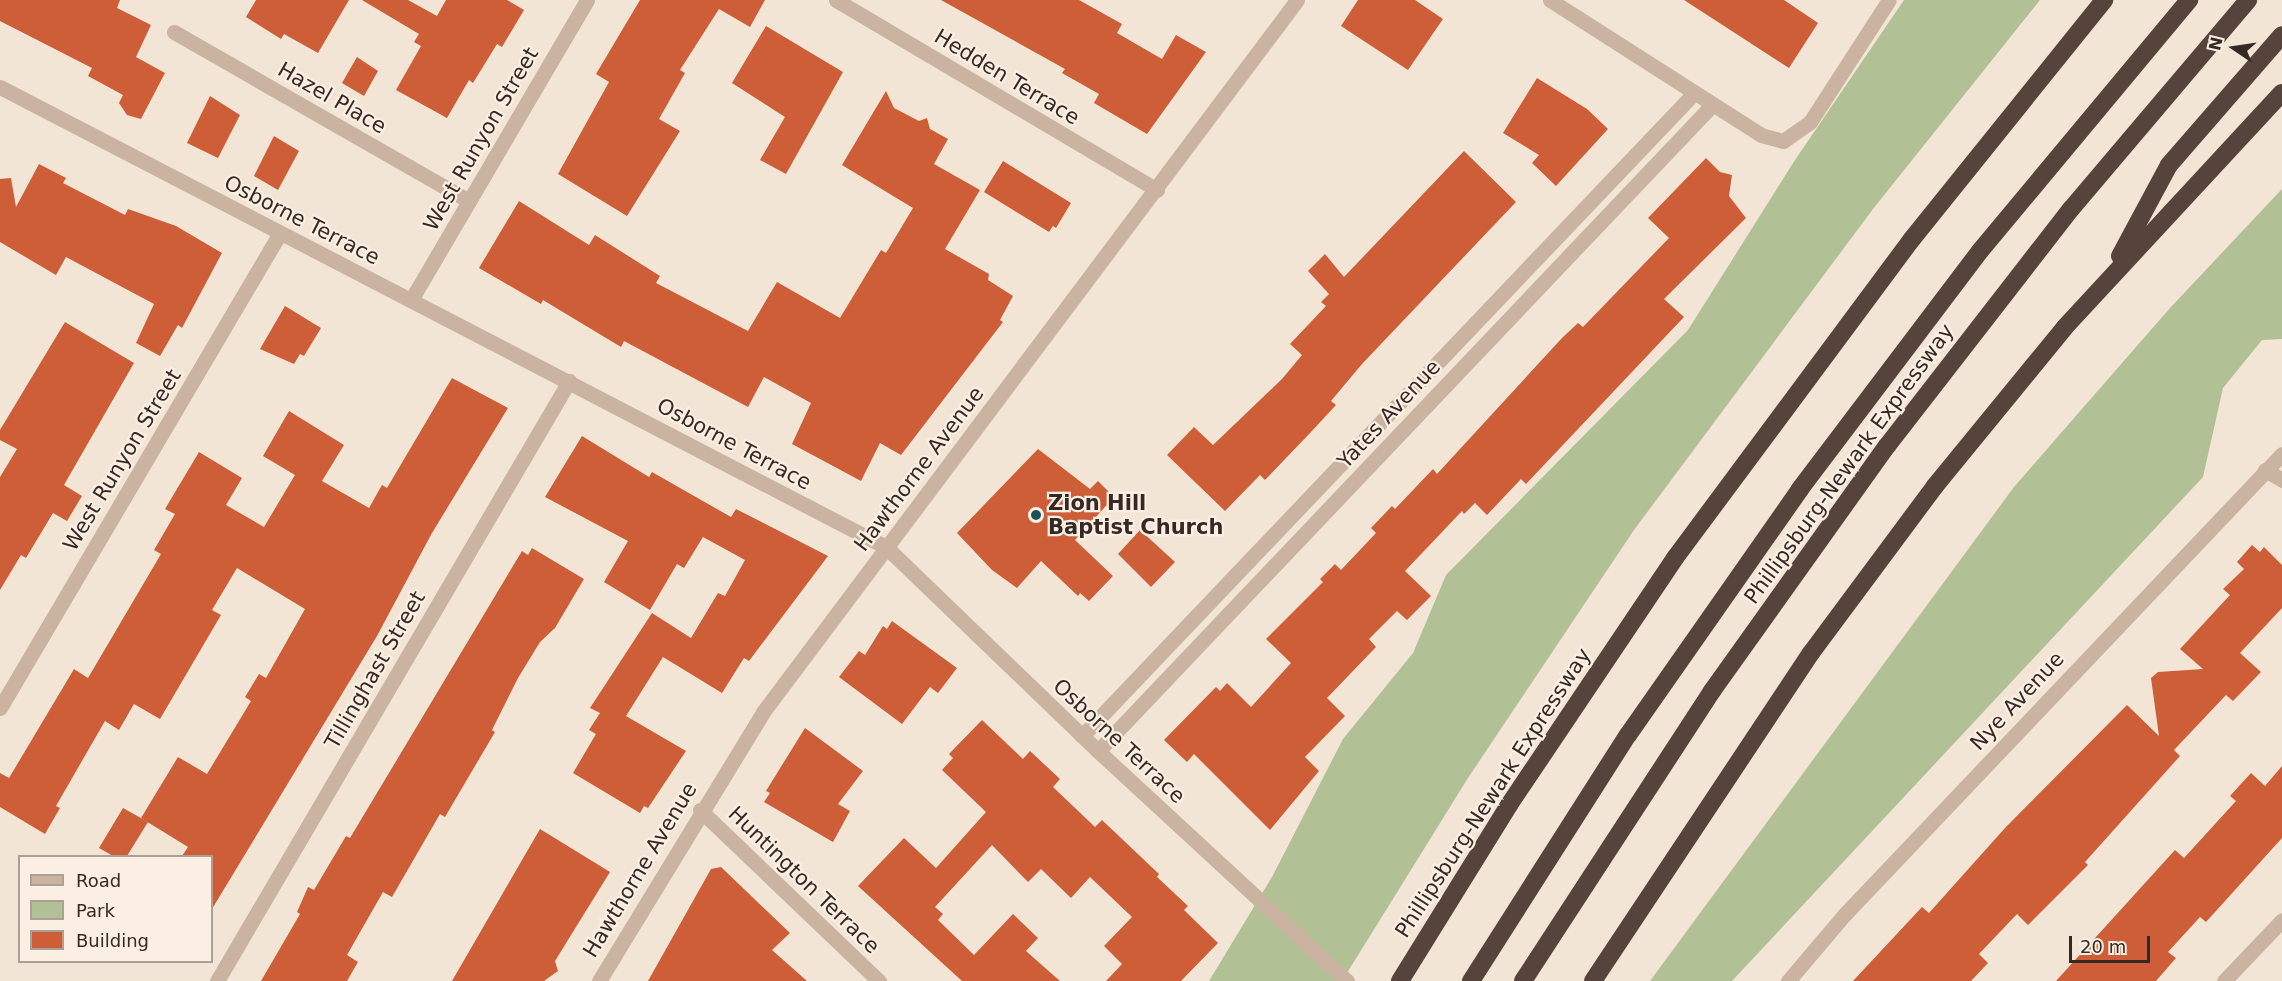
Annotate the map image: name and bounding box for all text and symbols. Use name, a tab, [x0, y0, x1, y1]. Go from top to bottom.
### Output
north arrow	[2204, 18, 2264, 78]
street label: Hedden Terrace	[930, 24, 1084, 130]
text: N	[2205, 35, 2227, 53]
street label: West Runyon Street	[418, 43, 544, 235]
street label: Hazel Place	[273, 57, 391, 139]
street label: Osborne Terrace	[220, 170, 384, 270]
street label: Phillipsburg-Newark Expressway	[1739, 319, 1959, 609]
street label: Yates Avenue	[1332, 354, 1446, 474]
street label: West Runyon Street	[58, 365, 186, 555]
street label: Hawthorne Avenue	[849, 382, 989, 556]
street label: Osborne Terrace	[652, 393, 816, 495]
place label: Zion Hill Baptist Church	[1048, 490, 1223, 540]
marker: Zion Hill Baptist Church	[1029, 508, 1043, 522]
street label: Tillinghast Street	[320, 587, 430, 753]
street label: Phillipsburg-Newark Expressway	[1390, 644, 1596, 942]
street label: Nye Avenue	[1965, 646, 2069, 756]
street label: Osborne Terrace	[1048, 673, 1190, 809]
street label: Hawthorne Avenue	[578, 778, 702, 962]
street label: Huntington Terrace	[723, 801, 885, 959]
legend	[18, 855, 213, 963]
text: Road	[76, 870, 121, 891]
text: Park	[76, 900, 115, 921]
scale bar	[2072, 924, 2153, 962]
text: Building	[76, 930, 149, 951]
text: 20 m	[2080, 936, 2126, 957]

